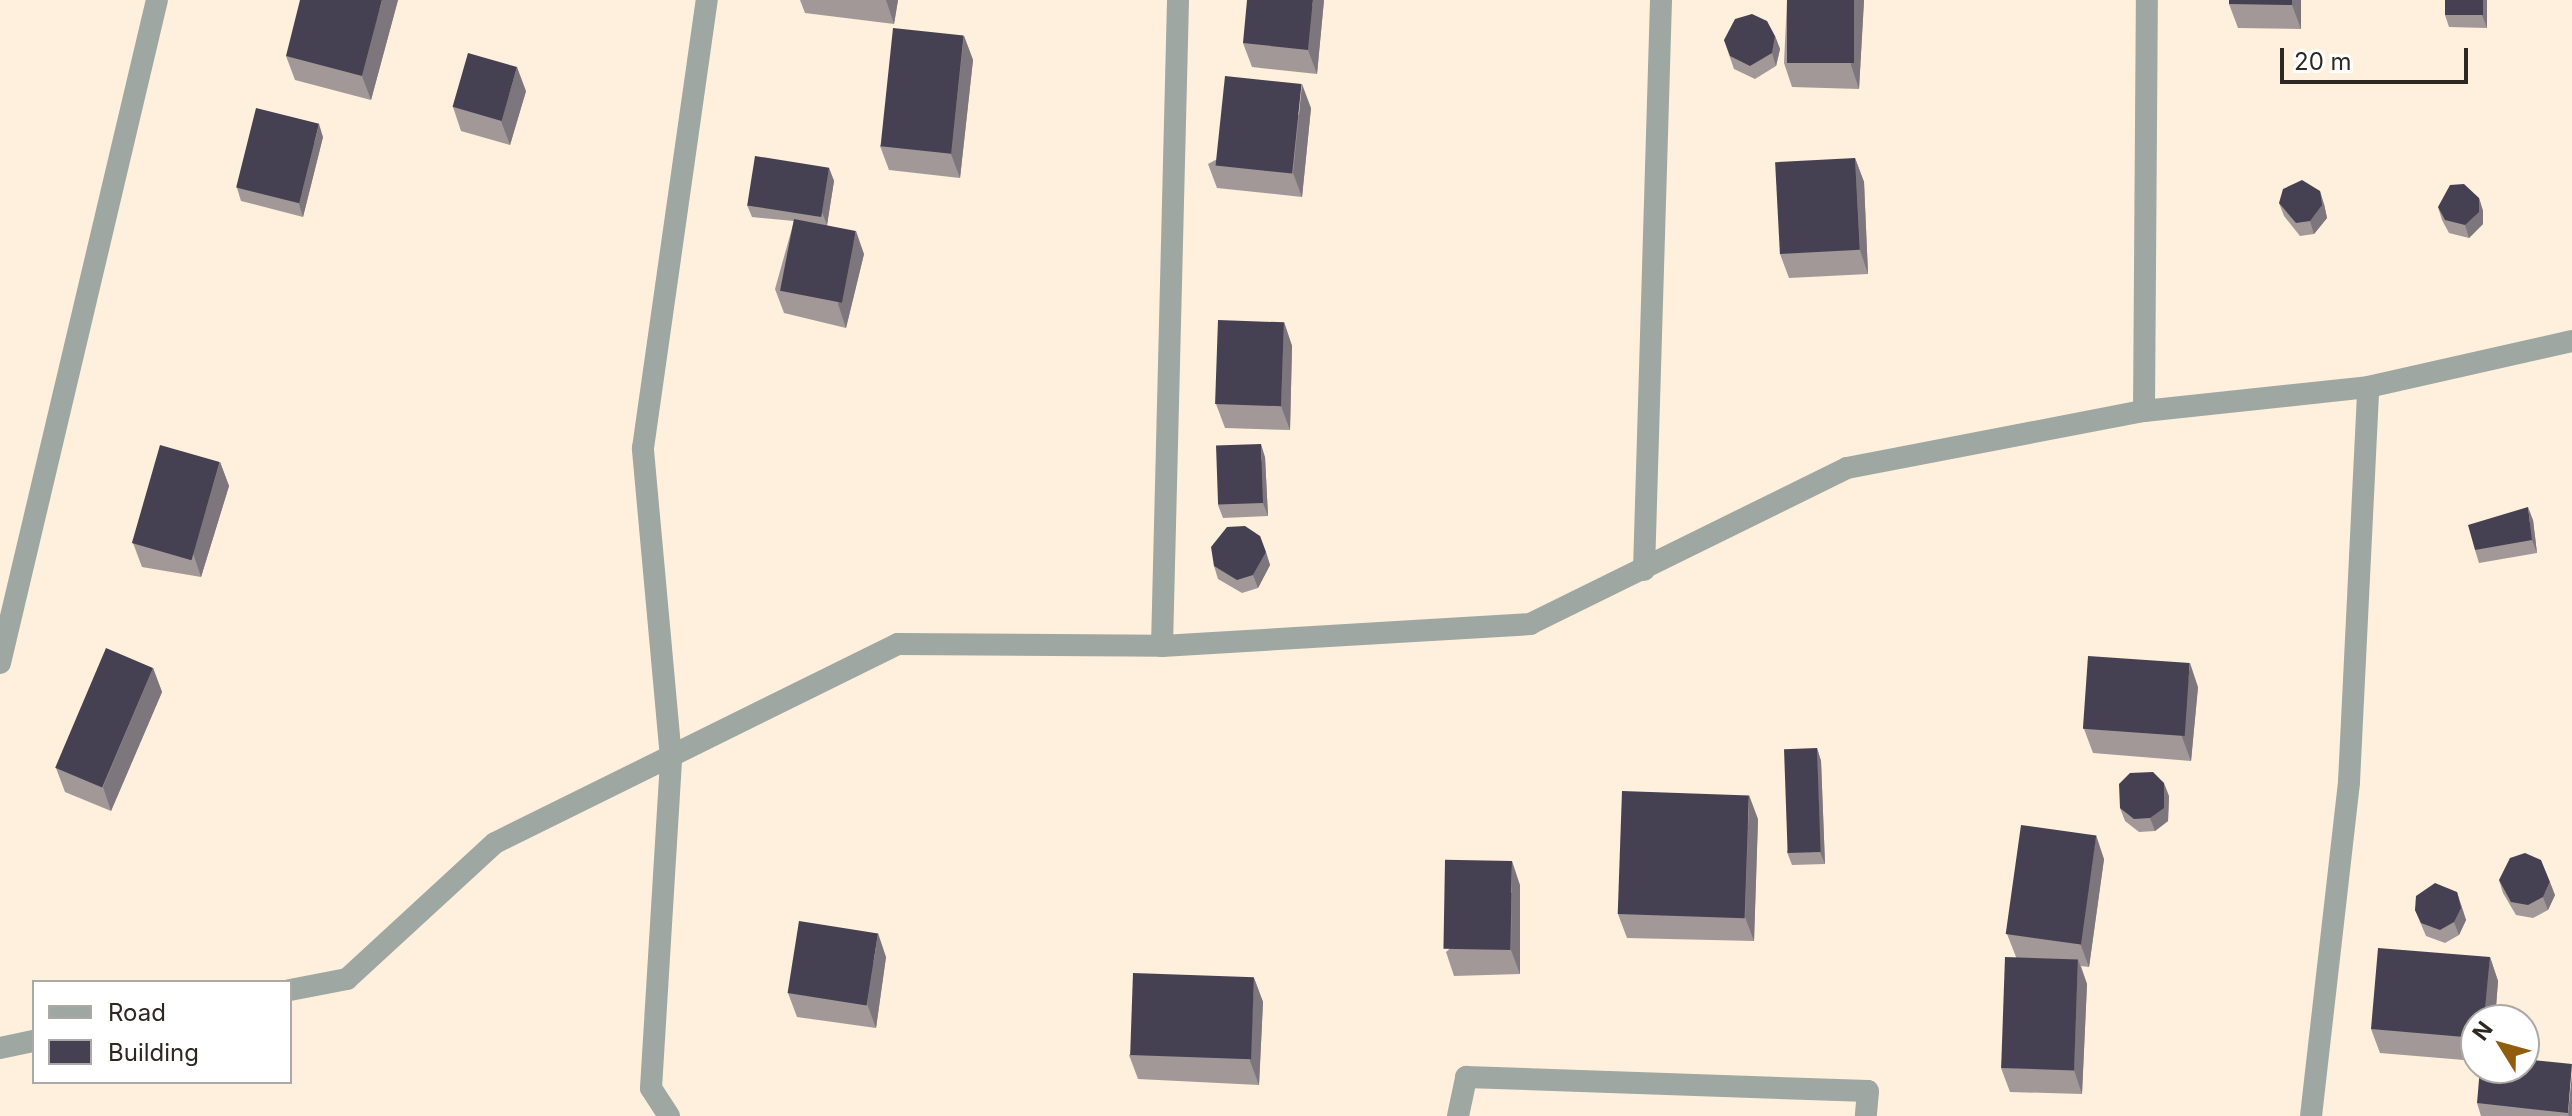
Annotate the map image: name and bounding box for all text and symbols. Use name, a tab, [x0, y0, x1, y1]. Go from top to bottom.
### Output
scale bar	[2284, 32, 2472, 82]
text: 20 m	[2294, 47, 2352, 76]
legend	[32, 980, 292, 1084]
text: Road	[108, 998, 166, 1027]
north arrow	[2460, 1004, 2540, 1084]
text: N	[2467, 1016, 2498, 1045]
text: Building	[108, 1038, 199, 1067]

